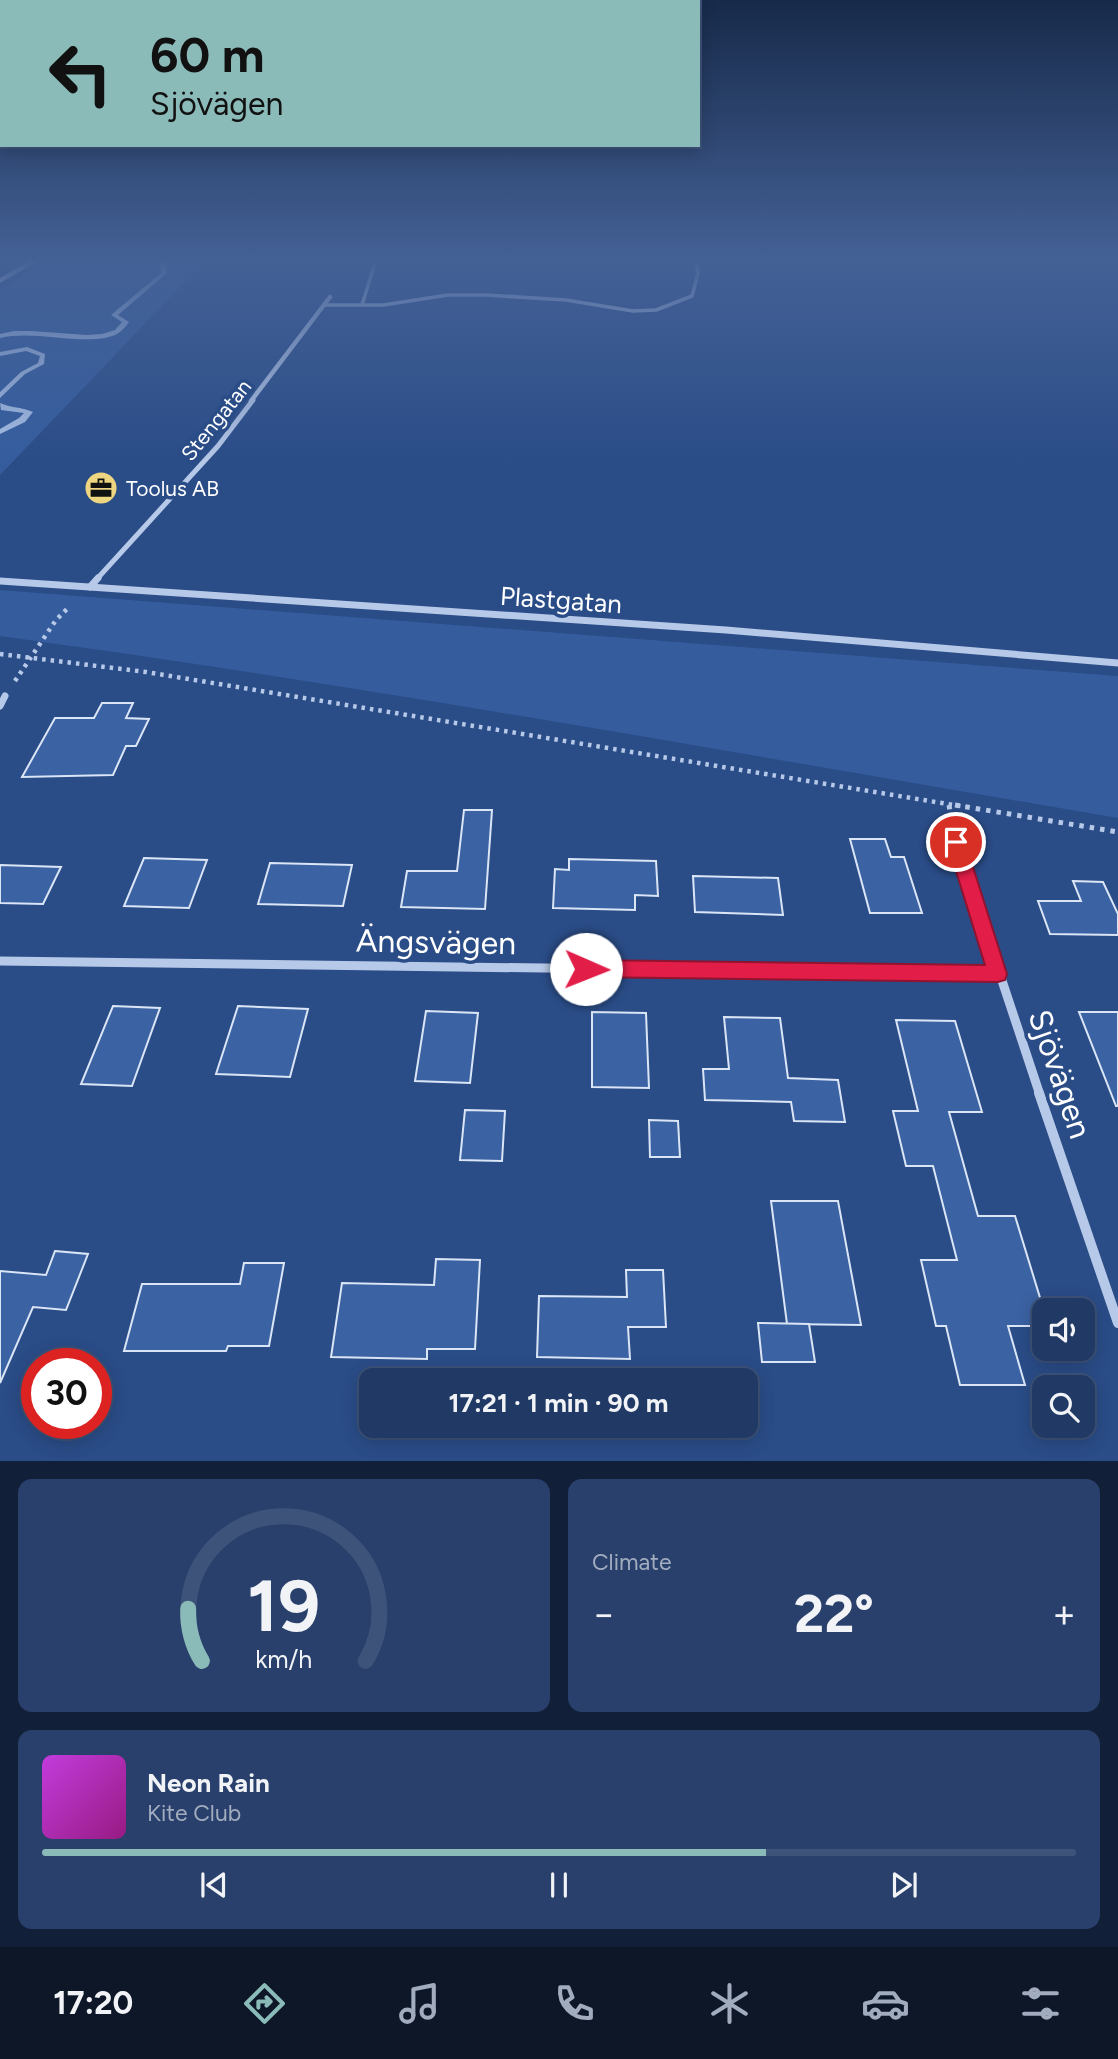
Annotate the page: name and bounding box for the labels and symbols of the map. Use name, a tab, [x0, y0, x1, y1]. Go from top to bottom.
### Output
street label: Stengatan	[176, 374, 256, 466]
office icon: Toolus AB	[82, 469, 120, 507]
place label: Toolus AB	[126, 476, 219, 501]
street label: Plastgatan	[499, 580, 623, 620]
pin	[926, 812, 986, 872]
street label: Ängsvägen	[356, 922, 516, 962]
position arrow	[549, 932, 623, 1006]
street label: Sjövägen	[1020, 1005, 1100, 1143]
speed limit sign: 30	[21, 1348, 112, 1439]

